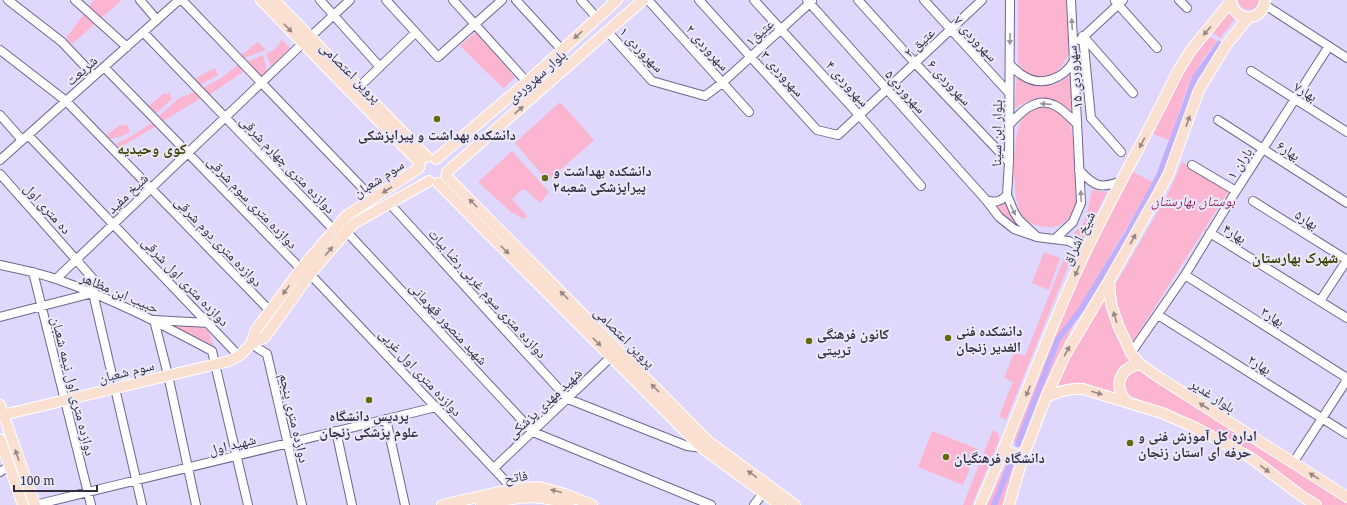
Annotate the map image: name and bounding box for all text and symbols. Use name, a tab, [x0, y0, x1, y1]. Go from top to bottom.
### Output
street label: سهروردی ۷	[950, 11, 1002, 65]
street label: عتیق۱	[741, 14, 778, 51]
one-way arrow	[1069, 17, 1075, 30]
street label: سهروردی ۲	[682, 20, 734, 74]
street label: سهروردی ۱	[616, 22, 668, 76]
one-way arrow	[283, 23, 293, 33]
street label: عتیق ۲	[899, 23, 939, 62]
one-way arrow	[1202, 26, 1212, 36]
one-way arrow	[573, 31, 583, 40]
one-way arrow	[1007, 33, 1013, 46]
street label: پروین اعتصامی	[316, 37, 386, 107]
street label: بلوار سهروردی	[502, 45, 570, 107]
street label: سهروردی ۱۵	[1061, 45, 1087, 109]
street label: سهروردی ۳	[757, 46, 809, 100]
street label: شریعت	[61, 51, 101, 89]
street label: سهروردی ۶	[924, 55, 976, 109]
street label: سهروردی ۴	[822, 56, 874, 110]
street label: سهروردی۵	[881, 65, 931, 117]
street label: بهار۷	[1291, 76, 1322, 106]
street label: بلوار ابن سینا	[986, 99, 1006, 167]
one-way arrow	[1040, 100, 1052, 107]
one-way arrow	[513, 105, 524, 114]
street label: دوازده متری چهارم شرقی	[235, 111, 340, 218]
marker: دانشکده بهداشت و پیراپزشکی	[432, 114, 442, 124]
one-way arrow	[1185, 115, 1191, 127]
place label: دانشکده بهداشت و پیراپزشکی	[358, 125, 516, 144]
street label: بهار۶	[1274, 135, 1305, 165]
one-way arrow	[1138, 137, 1145, 148]
district label: کوی وحیدیه	[117, 138, 187, 158]
street label: باران ۱	[1222, 143, 1256, 183]
street label: دوازده متری سوم شرقی	[203, 151, 302, 253]
street label: سوم شعبان	[349, 154, 408, 202]
place label: دانشکده بهداشت و پیراپزشکى شعبه۲	[553, 161, 652, 196]
street label: شیخ مفید	[102, 169, 153, 218]
marker: دانشکده بهداشت و پیراپزشکى شعبه۲	[540, 173, 550, 183]
street label: ده متری اول	[20, 178, 76, 238]
one-way arrow	[382, 186, 392, 194]
one-way arrow	[1077, 190, 1084, 202]
park label: بوستان بهارستان	[1151, 191, 1235, 210]
street label: دوازده متری دوم شرقی	[170, 192, 267, 291]
one-way arrow	[468, 198, 478, 208]
one-way arrow	[1010, 204, 1016, 215]
street label: بهار۵	[1292, 204, 1323, 234]
street label: شیخ اشراق	[1057, 208, 1100, 269]
street label: بهار۴	[1220, 218, 1251, 248]
street label: دوازده متری سوم غربی رضا بیات	[424, 224, 552, 363]
street label: دوازده متری اول شرقی	[138, 232, 234, 330]
one-way arrow	[1129, 233, 1136, 245]
one-way arrow	[325, 245, 334, 256]
one-way arrow	[500, 245, 510, 255]
district label: شهرک بهارستان	[1252, 247, 1338, 267]
one-way arrow	[1074, 266, 1080, 277]
street label: حبیب ابن مظاهر	[77, 267, 162, 317]
street label: شهید منصور قهرمانی	[406, 277, 492, 369]
one-way arrow	[282, 284, 290, 295]
one-way arrow	[559, 290, 569, 300]
street label: بهار۳	[1258, 301, 1289, 331]
street label: پروین اعتصامی	[590, 302, 660, 372]
one-way arrow	[1112, 311, 1118, 323]
street label: دوازده متری اول نیمه شعبان	[47, 314, 101, 458]
place label: دانشکده فنی الغدیر زنجان	[956, 321, 1022, 356]
street label: دوازده متری اول غربی	[375, 324, 467, 420]
place label: کانون فرهنگی تربیتی	[817, 324, 889, 359]
marker: دانشکده فنی الغدیر زنجان	[943, 333, 953, 343]
marker: کانون فرهنگی تربیتی	[804, 336, 814, 346]
one-way arrow	[592, 337, 602, 347]
one-way arrow	[1064, 345, 1071, 357]
street label: بهار۲	[1245, 349, 1276, 379]
street label: سوم شعبان	[96, 355, 156, 388]
street label: شهید مهدی پزشکی	[502, 363, 586, 443]
street label: دوازده متری پنجم	[275, 371, 315, 465]
street label: بلوار غدیر	[1186, 373, 1239, 417]
one-way arrow	[650, 383, 660, 393]
one-way arrow	[1024, 386, 1030, 398]
one-way arrow	[1091, 390, 1103, 396]
marker: پردیس دانشگاه علوم پزشکى زنجان	[364, 395, 374, 405]
one-way arrow	[1199, 402, 1209, 410]
place label: پردیس دانشگاه علوم پزشکى زنجان	[320, 406, 418, 442]
place label: اداره کل آموزش فنی و حرفه ای استان زنجان	[1138, 426, 1257, 461]
street label: شهید اول	[206, 429, 258, 459]
marker: اداره کل آموزش فنی و حرفه ای استان زنجان	[1125, 438, 1135, 448]
place label: دانشگاه فرهنگیان	[954, 448, 1045, 467]
one-way arrow	[14, 449, 20, 461]
marker: دانشگاه فرهنگیان	[941, 452, 951, 462]
street label: فاتح	[503, 465, 529, 488]
one-way arrow	[1260, 465, 1271, 473]
scale bar	[14, 467, 97, 493]
one-way arrow	[747, 470, 758, 478]
text: 100 m	[20, 472, 55, 489]
one-way arrow	[1309, 472, 1319, 480]
one-way arrow	[549, 488, 562, 494]

